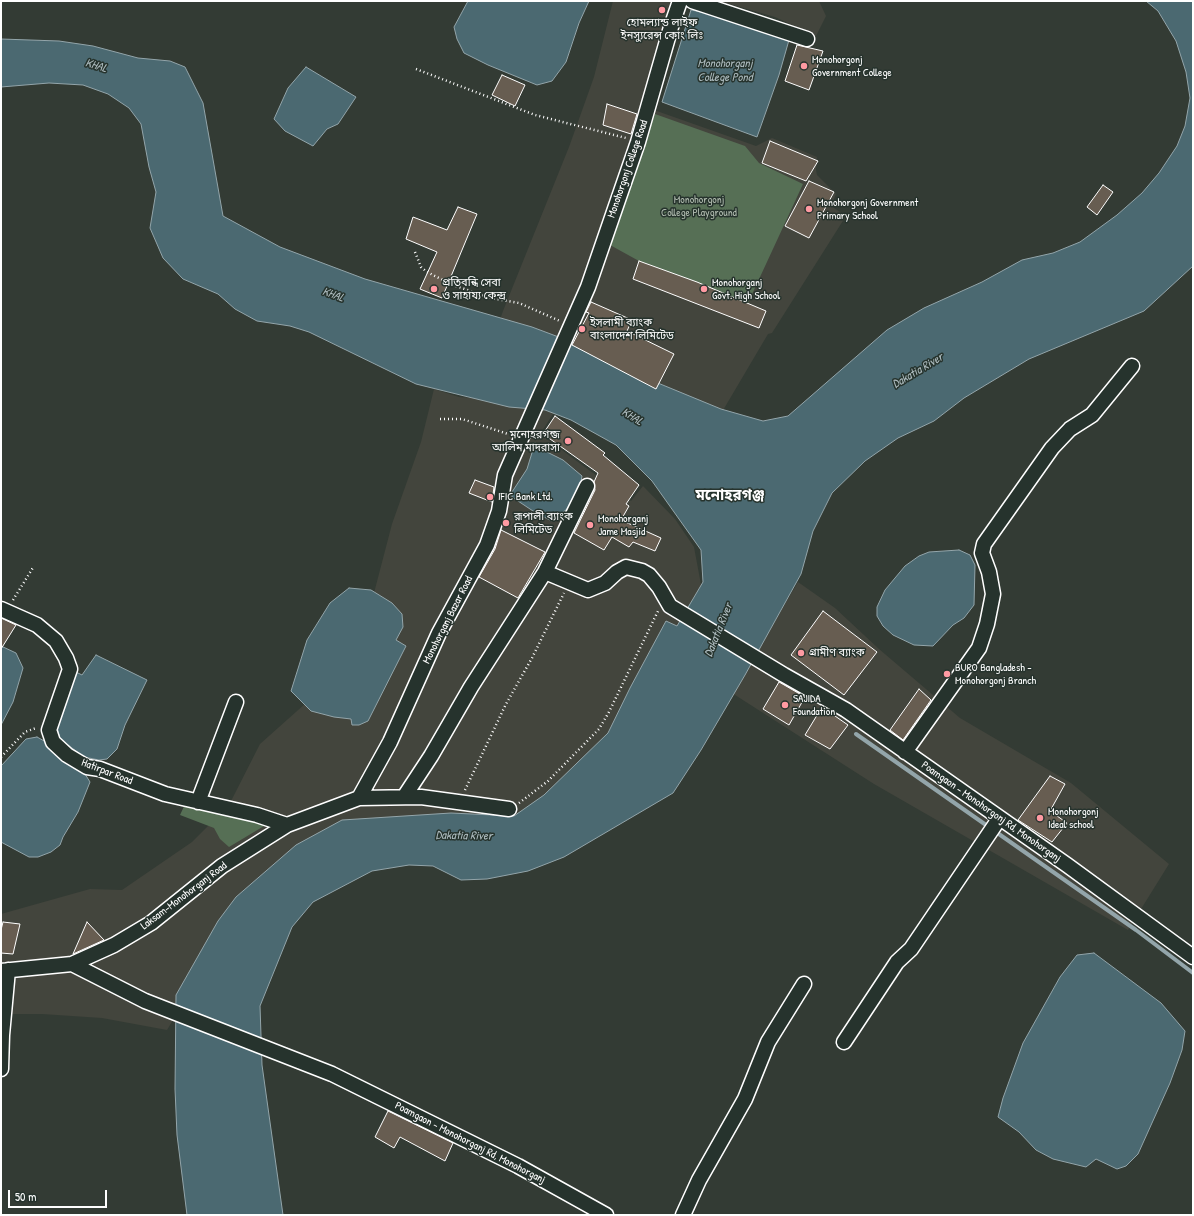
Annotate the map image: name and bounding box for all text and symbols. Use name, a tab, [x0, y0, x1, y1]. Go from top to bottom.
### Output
marker: হোমল্যান্ড লাইফ ইনস্যুরেন্স কোং লিঃ	[657, 5, 667, 15]
place label: হোমল্যান্ড লাইফ ইনস্যুরেন্স কোং লিঃ	[621, 16, 703, 42]
place label: Monohorgonj Government College	[812, 53, 892, 79]
water label: KHAL	[83, 56, 109, 76]
water label: Monohorganj College Pond	[697, 57, 753, 85]
marker: Monohorgonj Government College	[799, 61, 809, 71]
street label: Monohorgonj College Road	[605, 118, 651, 220]
park label: Monohorgonj College Playground	[661, 193, 737, 219]
place label: Monohorgonj Government Primary School	[817, 196, 918, 222]
marker: Monohorgonj Government Primary School	[804, 204, 814, 214]
place label: প্রতিবন্ধি সেবা ও সাহায্য কেন্দ্র	[442, 276, 506, 302]
place label: Monohorganj Govt. High School	[712, 276, 780, 302]
water label: KHAL	[320, 284, 346, 306]
marker: প্রতিবন্ধি সেবা ও সাহায্য কেন্দ্র	[429, 284, 439, 294]
marker: Monohorganj Govt. High School	[699, 284, 709, 294]
place label: ইসলামী ব্যাংক বাংলাদেশ লিমিটেড	[590, 316, 674, 342]
marker: ইসলামী ব্যাংক বাংলাদেশ লিমিটেড	[577, 324, 587, 334]
water label: Dakatia River	[890, 350, 946, 392]
water label: KHAL	[619, 405, 645, 429]
place label: মনোহরগন্জ আলিম মাদরাসা	[492, 428, 560, 454]
marker: মনোহরগন্জ আলিম মাদরাসা	[563, 436, 573, 446]
district label: মনোহরগঞ্জ	[695, 487, 765, 505]
place label: IFIC Bank Ltd.	[498, 490, 552, 504]
marker: IFIC Bank Ltd.	[485, 492, 495, 502]
place label: রূপালী ব্যাংক লিমিটেড	[514, 510, 573, 536]
place label: Monohorganj Jame Masjid	[598, 512, 648, 538]
marker: রূপালী ব্যাংক লিমিটেড	[501, 518, 511, 528]
marker: Monohorganj Jame Masjid	[585, 520, 595, 530]
street label: Monohorganj Bazar Road	[420, 574, 476, 666]
water label: Dakatia River	[702, 601, 736, 659]
place label: গ্রামীণ ব্যাংক	[809, 646, 865, 660]
marker: গ্রামীণ ব্যাংক	[796, 648, 806, 658]
place label: BURO Bangladesh - Monohorgonj Branch	[955, 661, 1036, 687]
marker: BURO Bangladesh - Monohorgonj Branch	[942, 669, 952, 679]
place label: SAJIDA Foundation	[793, 692, 835, 718]
marker: SAJIDA Foundation	[780, 700, 790, 710]
street label: Hatirpar Road	[80, 756, 134, 788]
street label: Poamgaon - Monohorgonj Rd, Monohorganj	[919, 759, 1063, 865]
place label: Monohorgonj Ideal school	[1048, 805, 1099, 831]
marker: Monohorgonj Ideal school	[1035, 813, 1045, 823]
water label: Dakatia River	[436, 828, 492, 844]
street label: Laksam-Monohorganj Road	[138, 859, 230, 933]
street label: Poamgaon - Monohorganj Rd, Monohorganj	[393, 1099, 547, 1187]
scale bar	[10, 1182, 109, 1208]
text: 50 m	[15, 1188, 36, 1205]

